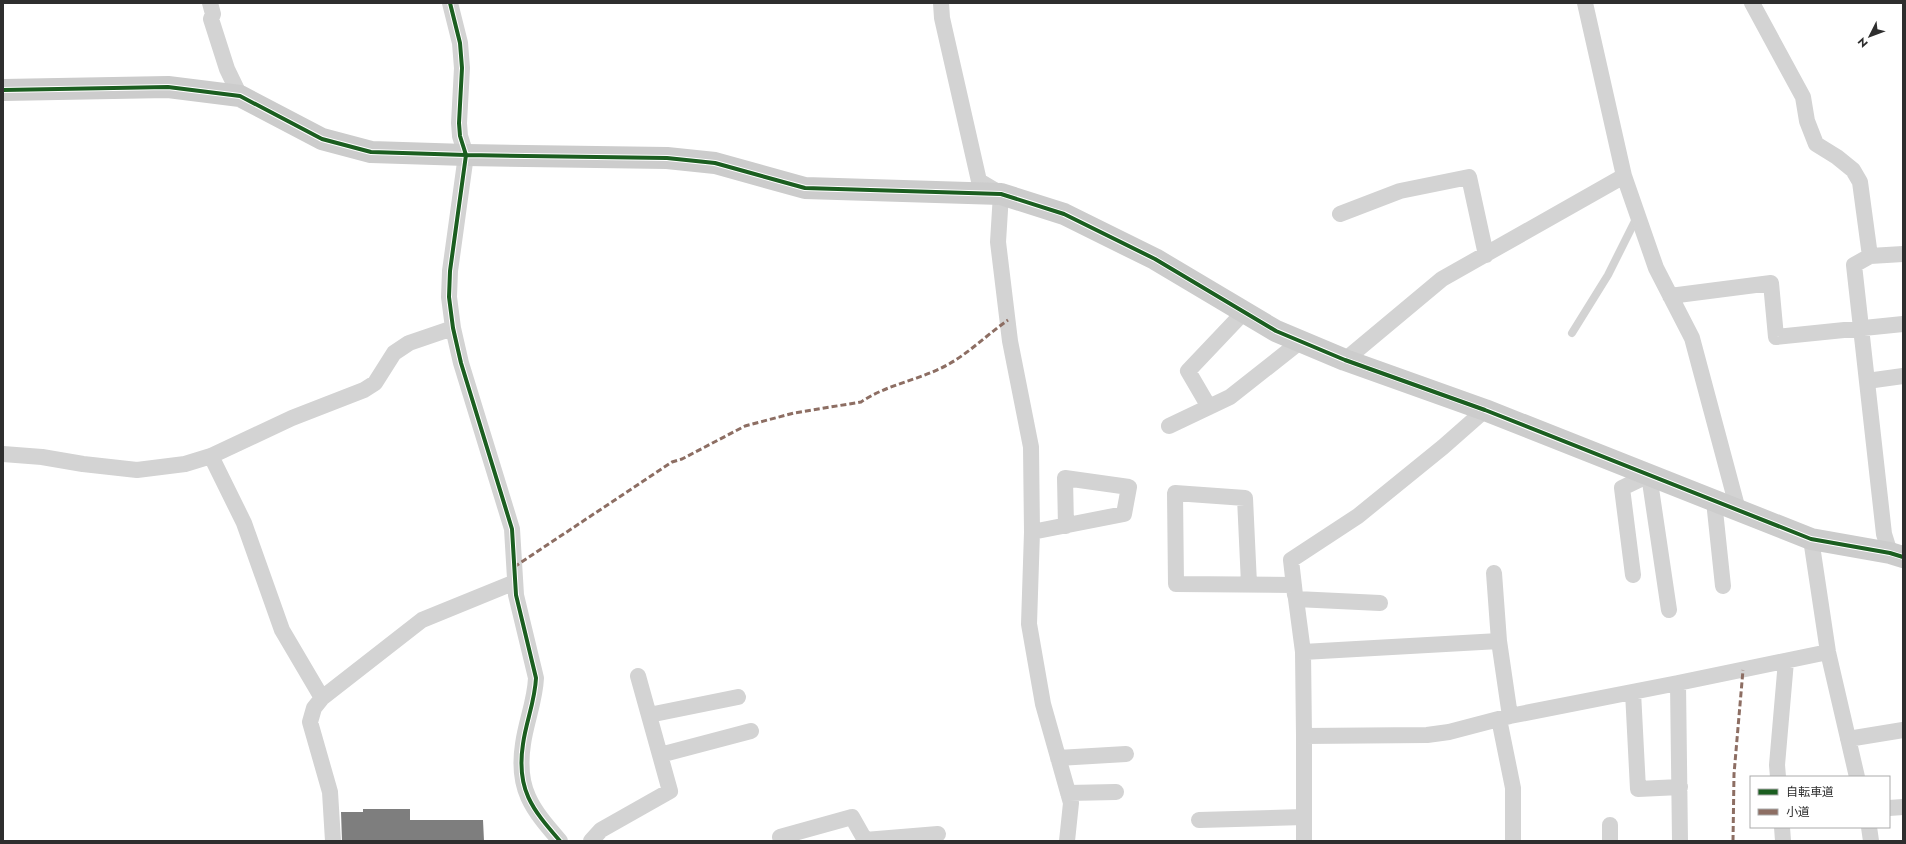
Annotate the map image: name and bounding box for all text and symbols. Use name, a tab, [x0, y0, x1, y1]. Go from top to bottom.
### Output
north arrow	[1850, 16, 1890, 56]
text: N	[1854, 34, 1871, 51]
legend	[1750, 776, 1890, 828]
text: 自転車道	[1786, 783, 1834, 801]
text: 小道	[1786, 803, 1810, 821]

